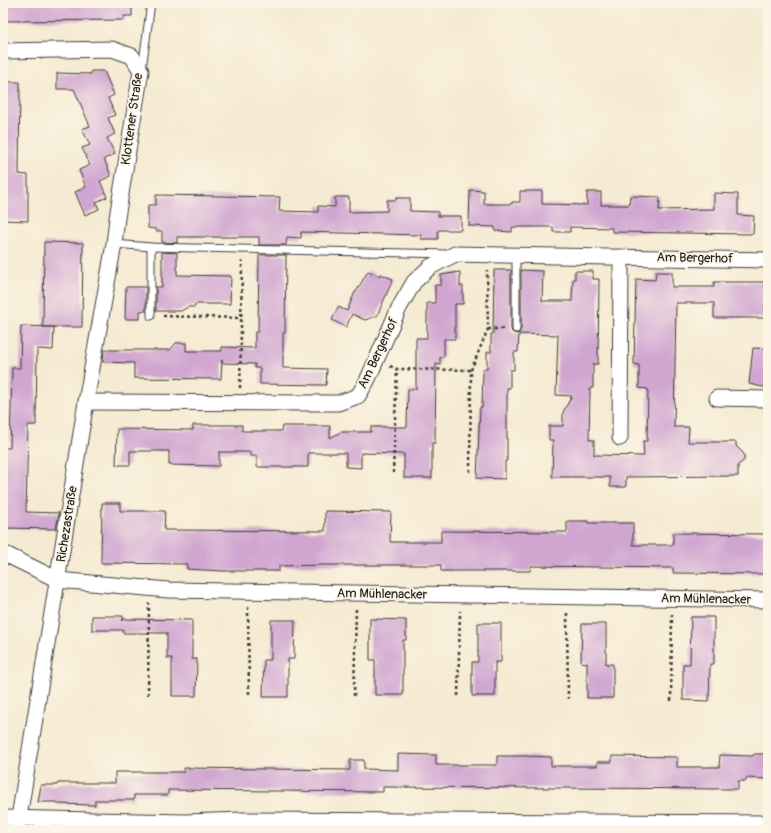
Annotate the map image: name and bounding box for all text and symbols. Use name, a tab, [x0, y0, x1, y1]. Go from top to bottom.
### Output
street label: Klottener Straße	[118, 71, 146, 166]
street label: Am Bergerhof	[656, 249, 734, 267]
street label: Am Bergerhof	[354, 314, 402, 391]
street label: Richezastraße	[53, 484, 81, 563]
street label: Am Mühlenacker	[337, 585, 428, 603]
street label: Am Mühlenacker	[661, 590, 752, 608]

